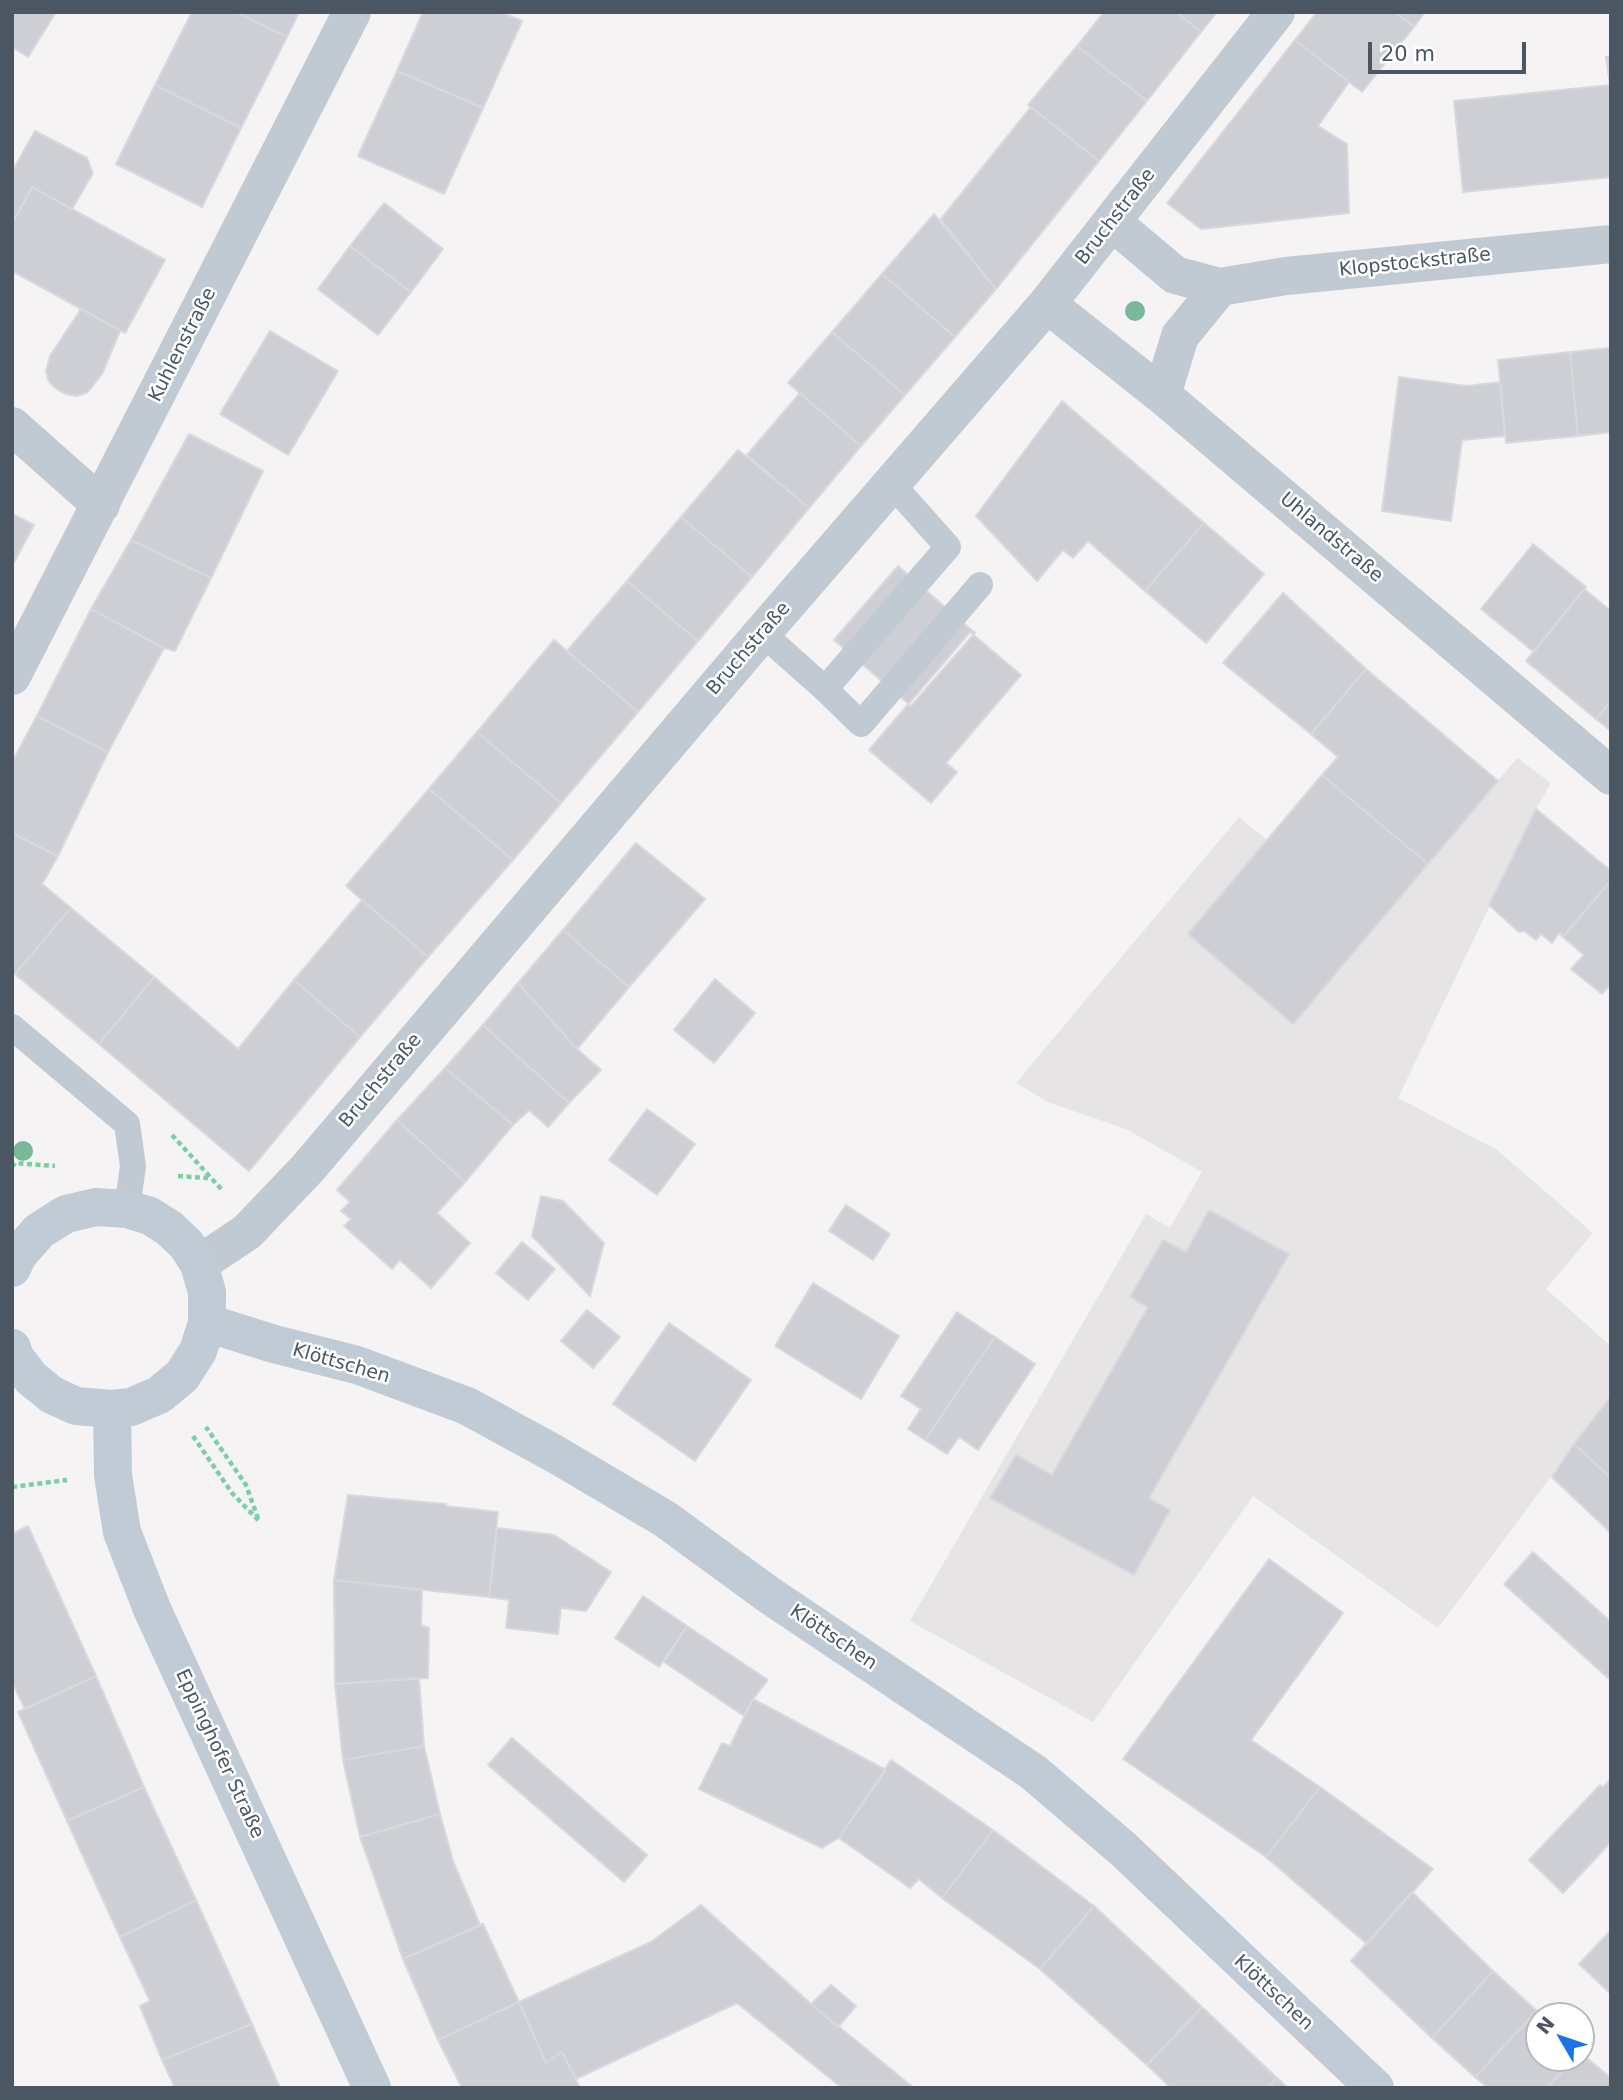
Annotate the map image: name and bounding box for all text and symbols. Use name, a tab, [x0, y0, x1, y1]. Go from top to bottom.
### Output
scale bar	[1371, 28, 1528, 72]
text: 20 m	[1381, 42, 1435, 66]
street label: Bruchstraße	[1071, 164, 1161, 270]
street label: Klopstockstraße	[1338, 244, 1492, 282]
street label: Kuhlenstraße	[144, 284, 222, 406]
street label: Uhlandstraße	[1275, 488, 1387, 588]
street label: Bruchstraße	[702, 598, 796, 700]
street label: Bruchstraße	[335, 1029, 427, 1133]
street label: Klöttschen	[290, 1339, 392, 1389]
street label: Klöttschen	[785, 1600, 881, 1676]
street label: Eppinghofer Straße	[170, 1666, 268, 1842]
street label: Klöttschen	[1229, 1950, 1317, 2036]
north arrow	[1525, 2002, 1595, 2072]
text: N	[1532, 2012, 1559, 2038]

